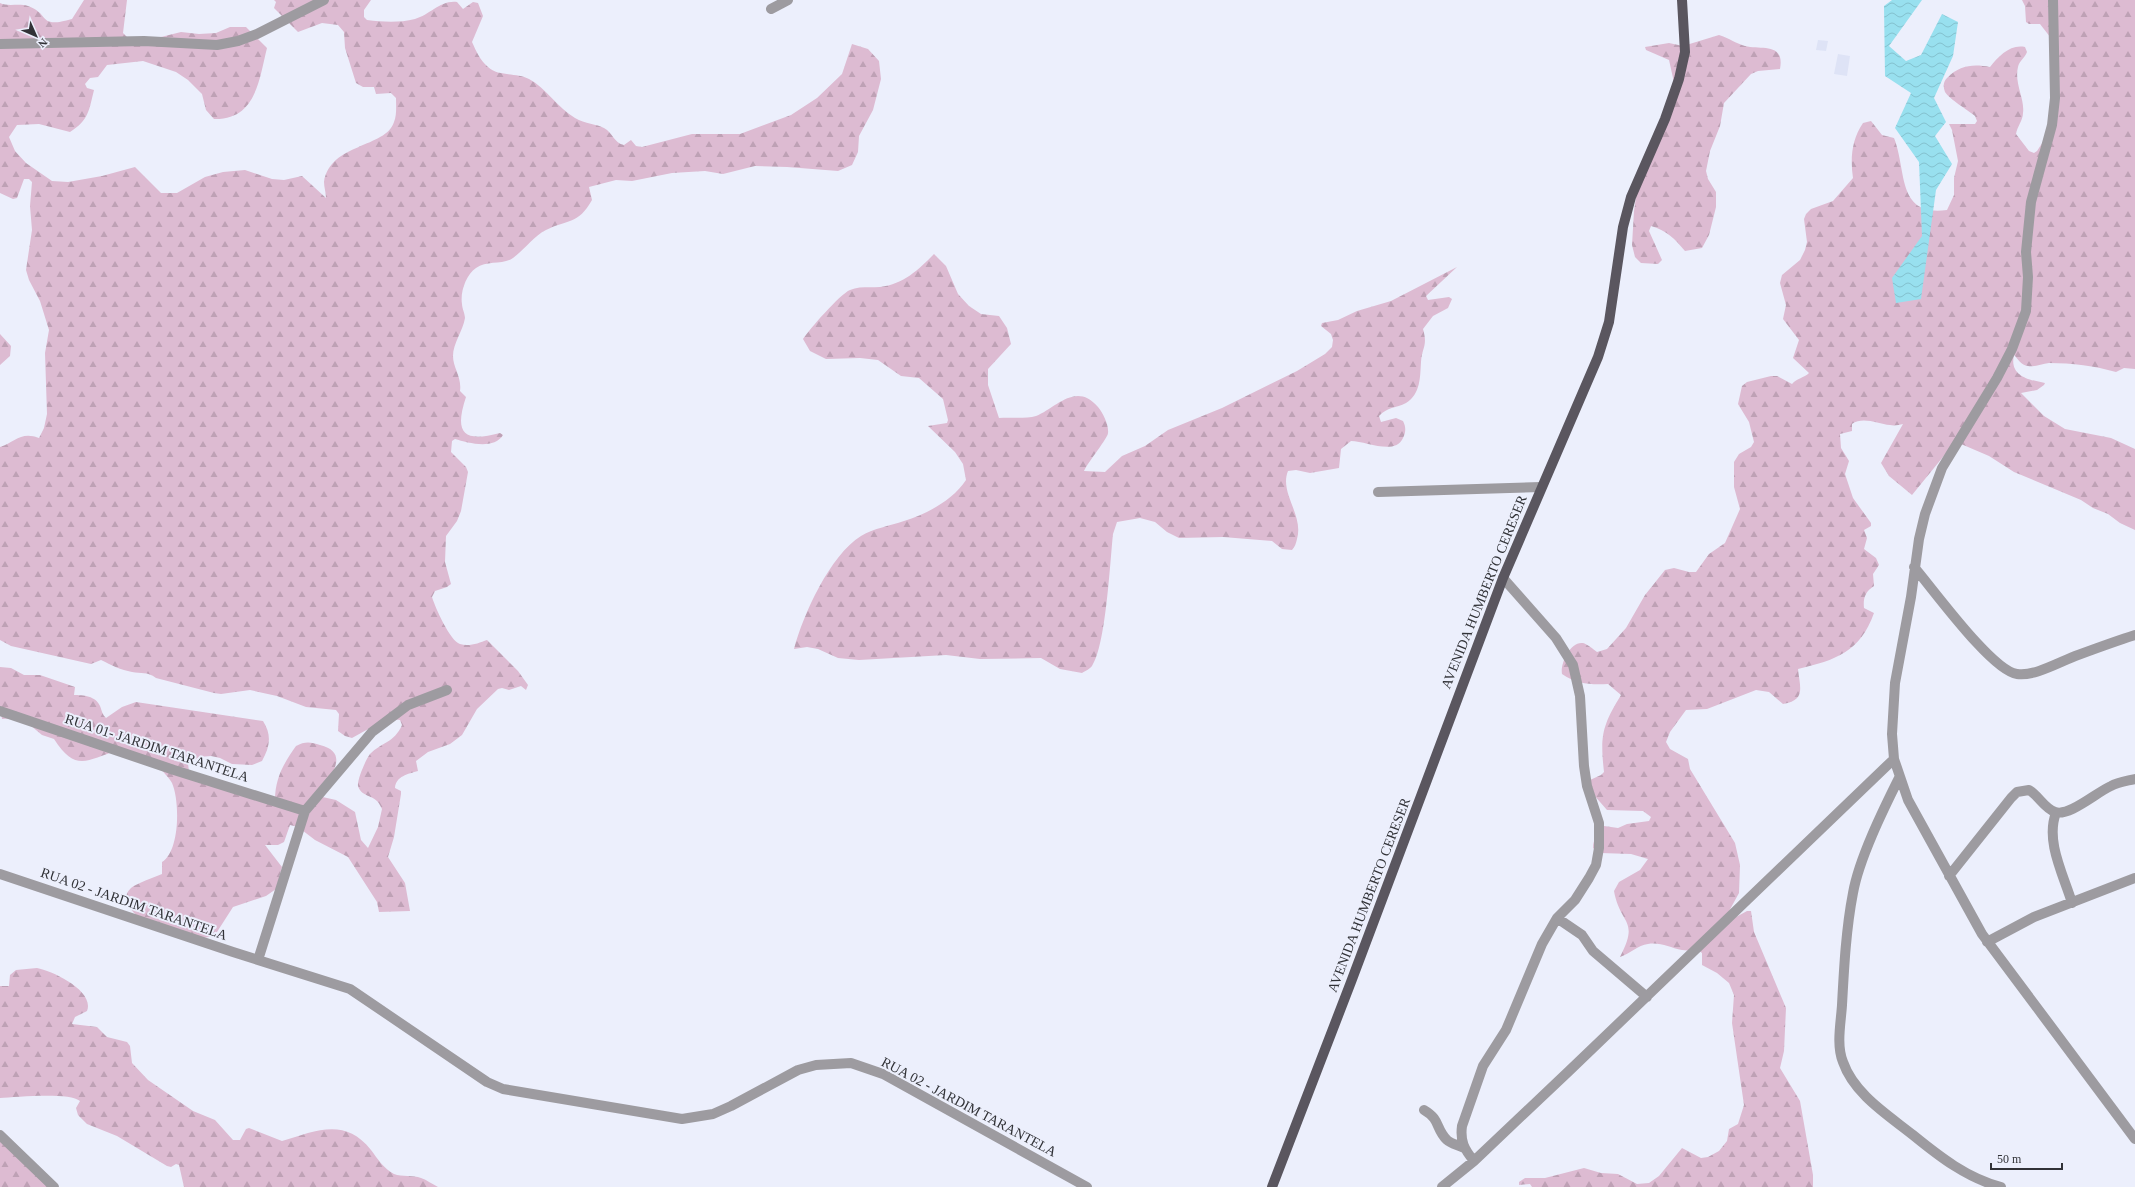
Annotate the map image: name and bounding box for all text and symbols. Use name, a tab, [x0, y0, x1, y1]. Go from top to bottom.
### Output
north arrow	[16, 16, 56, 56]
text: N	[36, 36, 50, 50]
street label: AVENIDA HUMBERTO CERESER	[1438, 493, 1530, 691]
street label: RUA 01- JARDIM TARANTELA	[63, 711, 252, 785]
street label: AVENIDA HUMBERTO CERESER	[1325, 795, 1413, 994]
street label: RUA 02 - JARDIM TARANTELA	[39, 865, 230, 943]
street label: RUA 02 - JARDIM TARANTELA	[879, 1054, 1060, 1160]
scale bar	[1991, 1145, 2062, 1171]
text: 50 m	[1997, 1152, 2022, 1166]

